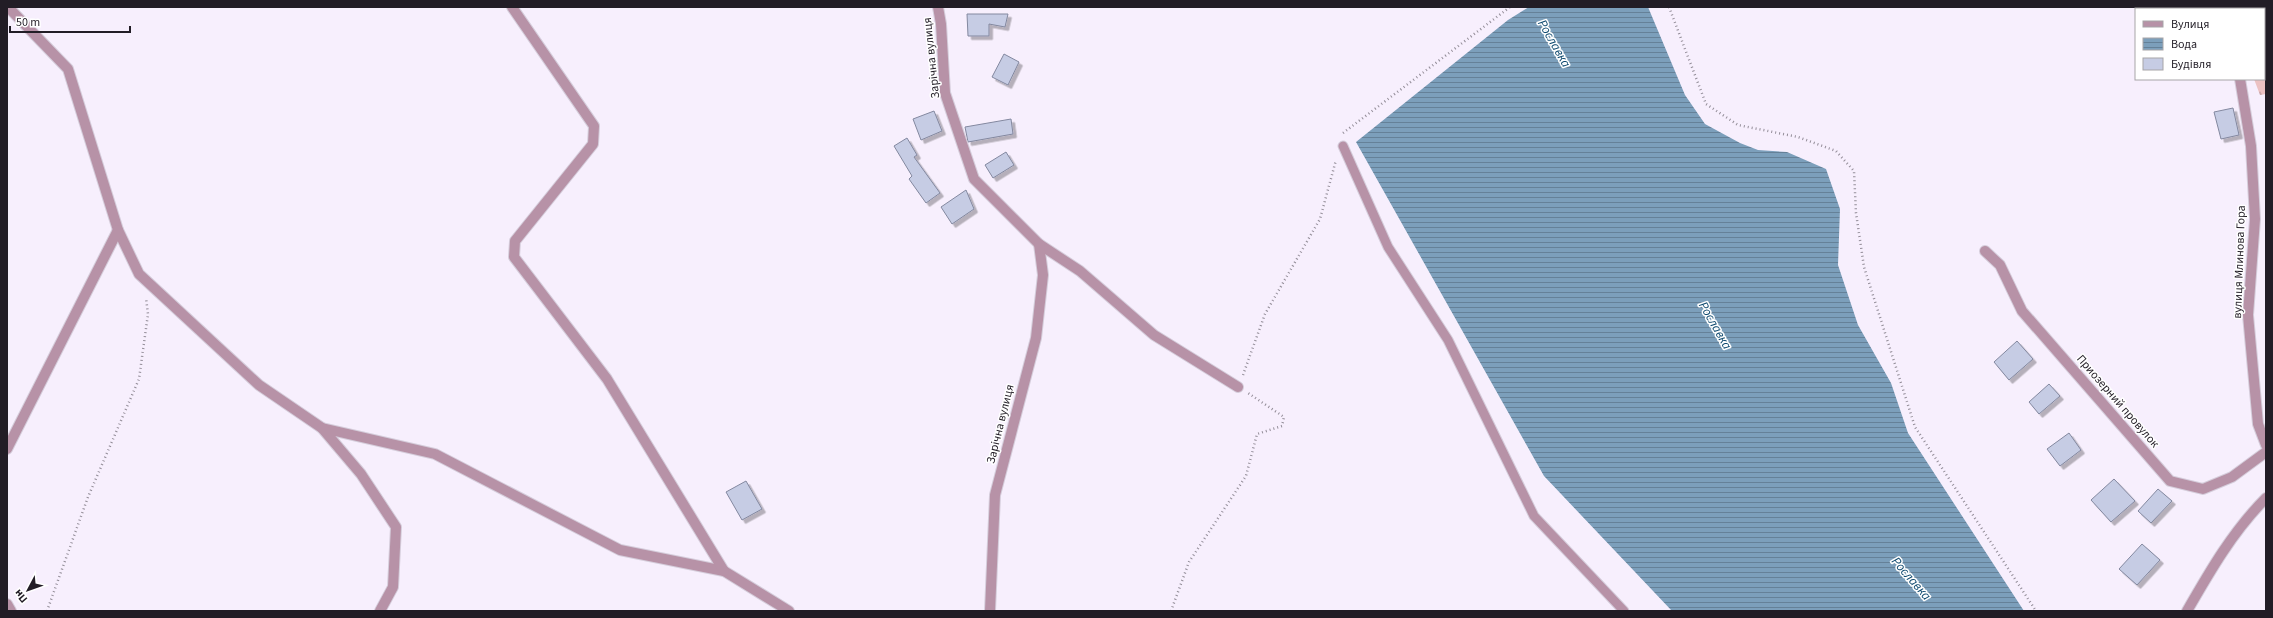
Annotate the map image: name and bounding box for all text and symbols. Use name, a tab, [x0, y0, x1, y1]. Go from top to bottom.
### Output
scale bar	[10, 8, 130, 34]
legend	[2135, 8, 2265, 80]
text: 50 m	[16, 14, 40, 31]
water label: Рославка	[1533, 16, 1575, 71]
text: Вулиця	[2171, 16, 2209, 33]
street label: Зарічна вулиця	[919, 17, 944, 99]
text: Вода	[2171, 36, 2197, 53]
text: Будівля	[2171, 56, 2211, 73]
street label: вулиця Млинова Гора	[2229, 205, 2250, 319]
water label: Рославка	[1694, 298, 1736, 353]
street label: Приозерний провулок	[2072, 351, 2163, 452]
street label: Зарічна вулиця	[982, 383, 1019, 466]
water label: Рославка	[1887, 553, 1935, 604]
north arrow	[8, 570, 48, 610]
text: Пн	[11, 586, 31, 606]

